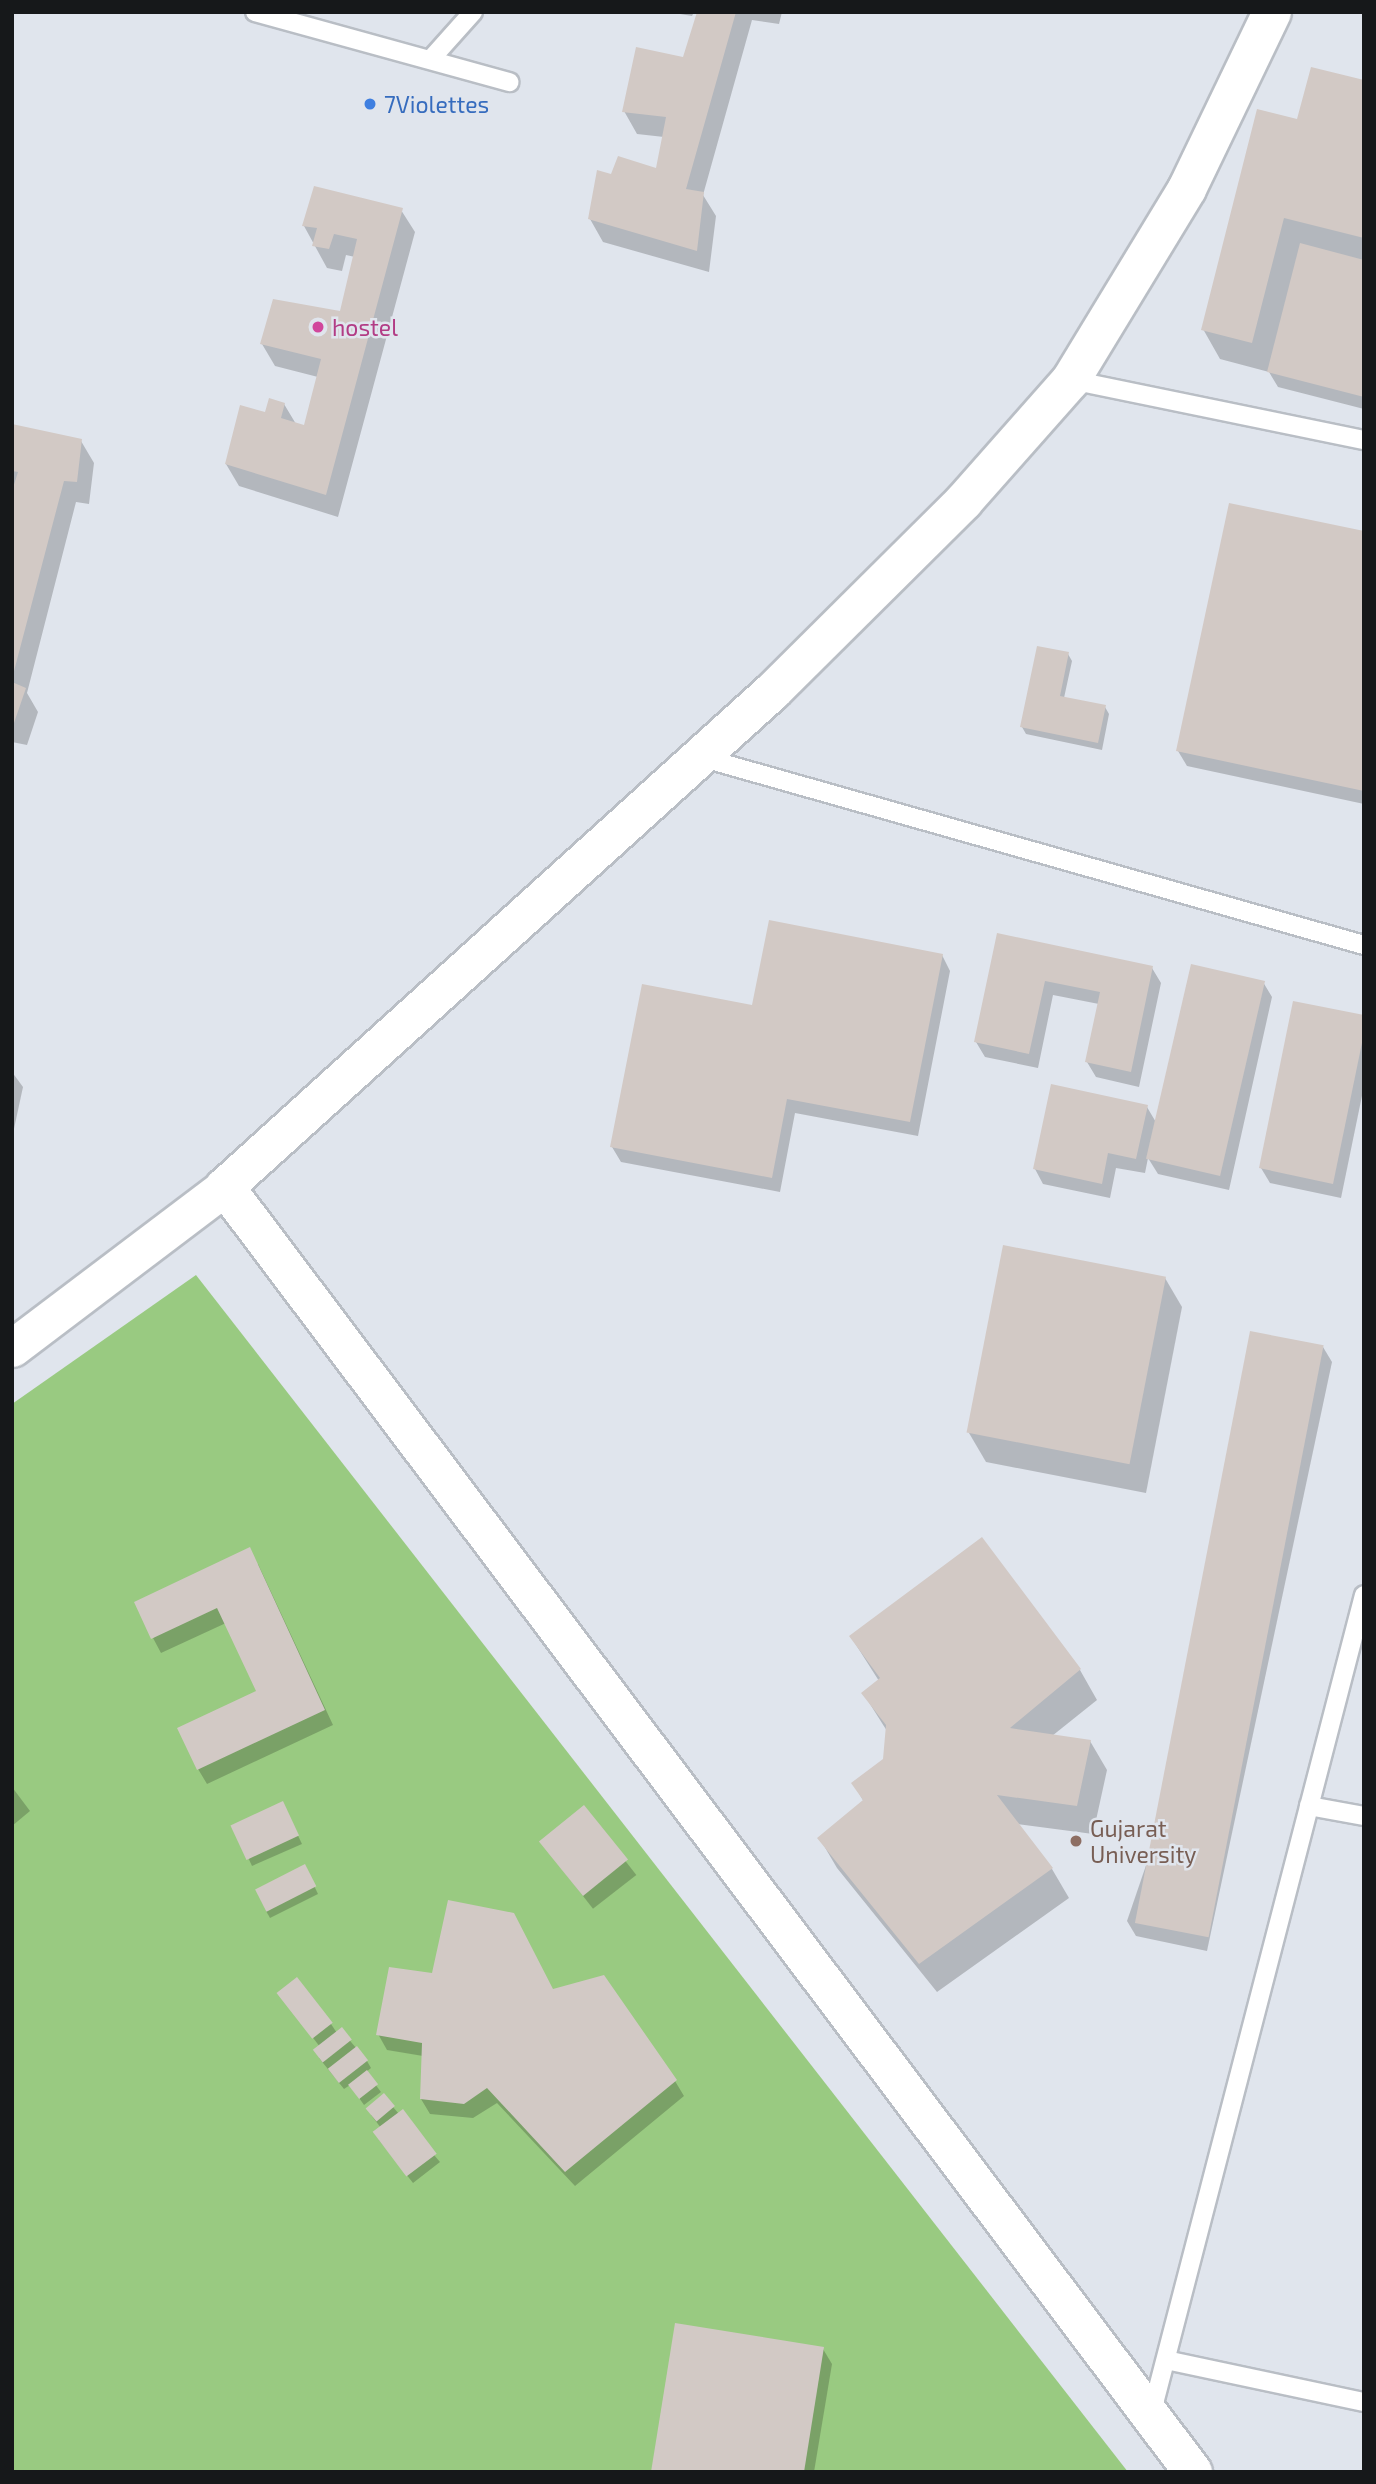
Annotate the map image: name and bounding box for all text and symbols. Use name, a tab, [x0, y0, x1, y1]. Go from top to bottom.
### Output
place label: 7Violettes	[384, 90, 489, 118]
marker: 7Violettes	[362, 96, 378, 112]
place label: hostel	[332, 313, 398, 341]
marker: hostel	[310, 319, 326, 335]
place label: Gujarat University	[1090, 1814, 1196, 1868]
marker: Gujarat University	[1068, 1833, 1084, 1849]

